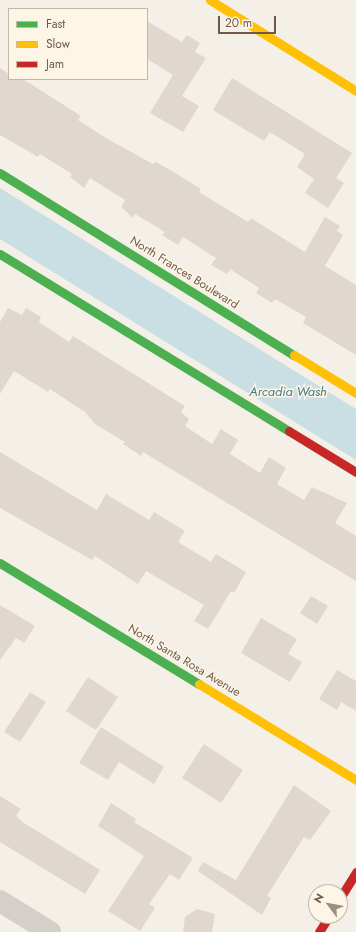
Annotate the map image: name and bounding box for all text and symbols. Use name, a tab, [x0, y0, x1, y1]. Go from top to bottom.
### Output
legend	[8, 8, 148, 80]
scale bar	[220, 8, 278, 34]
text: 20 m	[225, 14, 252, 32]
text: Fast	[46, 15, 65, 33]
text: Slow	[46, 35, 70, 53]
text: Jam	[46, 55, 64, 73]
street label: North Frances Boulevard	[127, 234, 241, 312]
water label: Arcadia Wash	[249, 384, 327, 400]
street label: North Santa Rosa Avenue	[125, 622, 243, 700]
north arrow	[308, 884, 348, 924]
text: N	[310, 890, 328, 906]

